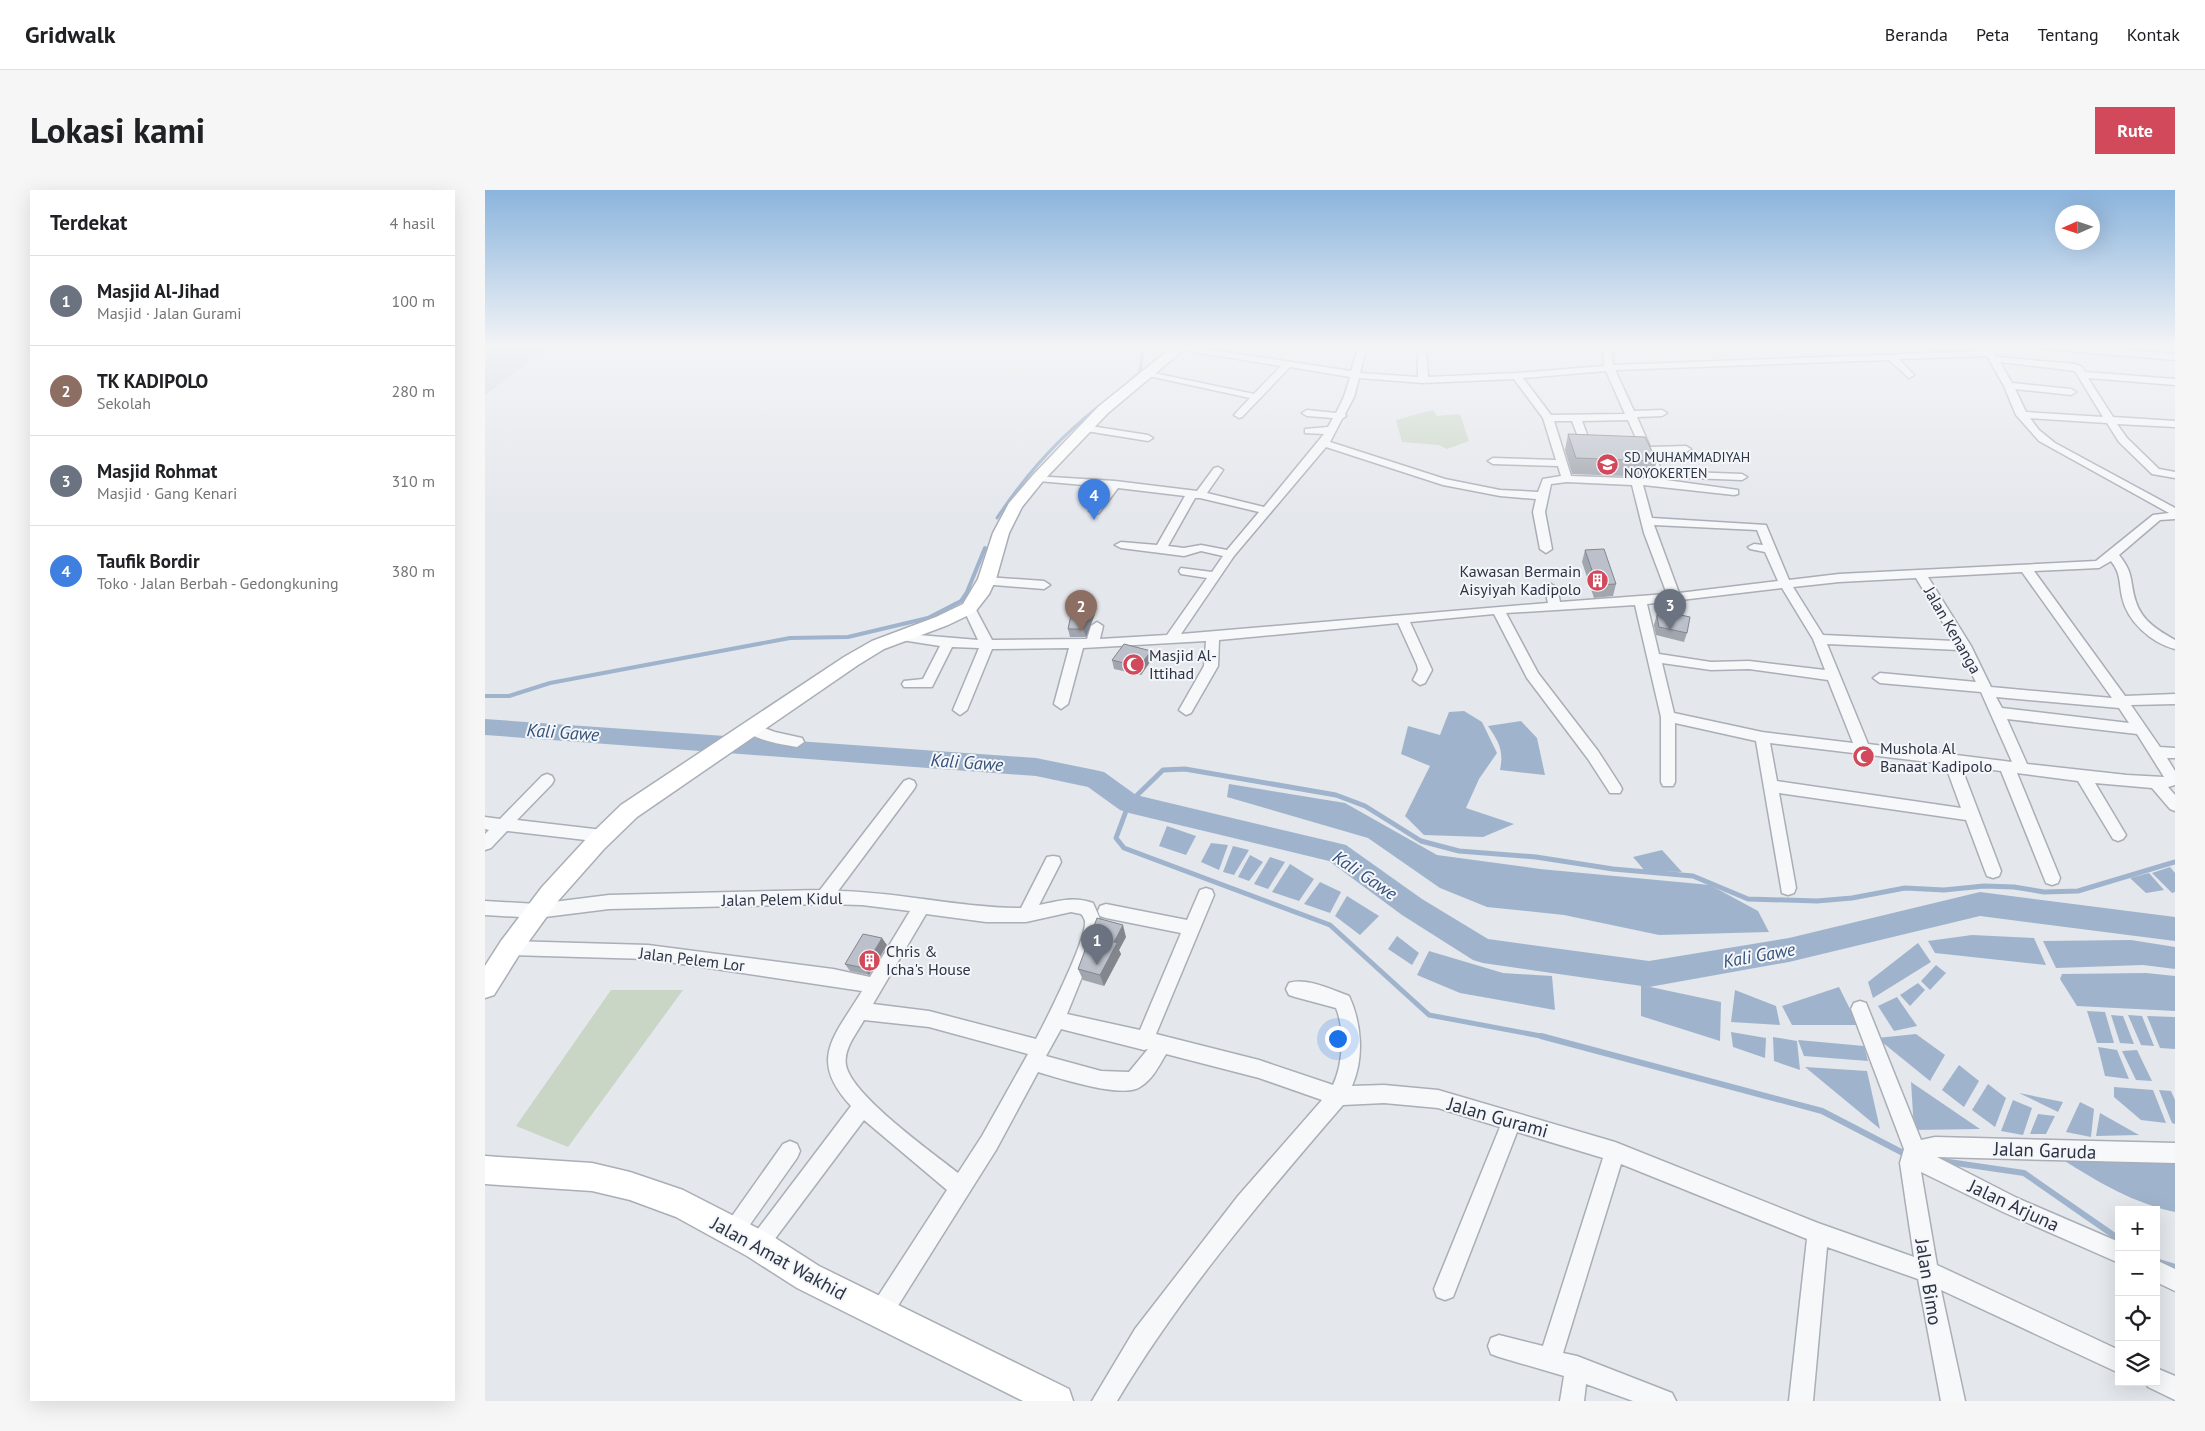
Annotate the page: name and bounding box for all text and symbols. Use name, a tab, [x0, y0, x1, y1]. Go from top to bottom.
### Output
text: Gridwalk	[25, 19, 115, 50]
text: Beranda	[1885, 23, 1948, 46]
text: Peta	[1976, 23, 2010, 46]
text: Tentang	[2038, 23, 2099, 46]
text: Kontak	[2127, 23, 2180, 46]
text: Lokasi kami	[30, 107, 205, 153]
button: Rute	[2095, 107, 2175, 154]
north arrow	[2055, 205, 2100, 250]
text: Terdekat	[50, 209, 127, 236]
text: 4 hasil	[390, 213, 435, 233]
text: Masjid Al-Jihad	[97, 279, 220, 303]
text: 1	[61, 291, 71, 311]
text: 100 m	[392, 291, 435, 311]
text: Masjid · Jalan Gurami	[97, 303, 242, 323]
text: TK KADIPOLO	[97, 369, 208, 393]
text: 2	[61, 381, 71, 401]
text: 280 m	[392, 381, 435, 401]
text: Sekolah	[97, 393, 151, 413]
place label: SD MUHAMMADIYAH NOYOKERTEN	[1624, 448, 1750, 482]
school or university icon: SD MUHAMMADIYAH NOYOKERTEN	[1596, 453, 1620, 477]
text: Masjid Rohmat	[97, 459, 217, 483]
text: 3	[61, 471, 71, 491]
text: 310 m	[392, 471, 435, 491]
pin: 4	[1078, 479, 1110, 520]
text: Masjid · Gang Kenari	[97, 483, 237, 503]
text: Taufik Bordir	[97, 549, 200, 573]
text: 4	[61, 561, 71, 581]
text: 380 m	[392, 561, 435, 581]
place label: Kawasan Bermain Aisyiyah Kadipolo	[1459, 561, 1581, 599]
building icon: Kawasan Bermain Aisyiyah Kadipolo	[1585, 568, 1609, 592]
text: Toko · Jalan Berbah - Gedongkuning	[97, 573, 339, 593]
street label: Jalan Kenanga	[1920, 582, 1986, 677]
pin: 3	[1654, 589, 1686, 630]
pin: 2	[1065, 590, 1097, 631]
place label: Masjid Al- Ittihad	[1149, 645, 1217, 683]
mosque icon: Masjid Al- Ittihad	[1121, 652, 1145, 676]
water label: Kali Gawe	[526, 718, 601, 746]
place label: Mushola Al Banaat Kadipolo	[1880, 738, 1992, 776]
mosque icon: Mushola Al Banaat Kadipolo	[1852, 745, 1876, 769]
water label: Kali Gawe	[930, 748, 1005, 776]
water label: Kali Gawe	[1328, 845, 1402, 905]
street label: Jalan Pelem Kidul	[720, 888, 843, 910]
pin: 1	[1081, 924, 1113, 965]
water label: Kali Gawe	[1721, 937, 1798, 973]
place label: Chris & Icha's House	[886, 941, 971, 979]
street label: Jalan Pelem Lor	[637, 942, 746, 975]
building icon: Chris & Icha's House	[858, 948, 882, 972]
your location	[1325, 1026, 1351, 1052]
street label: Jalan Gurami	[1444, 1091, 1551, 1143]
street label: Jalan Garuda	[1992, 1136, 2097, 1164]
street label: Jalan Arjuna	[1964, 1173, 2063, 1236]
map controls	[2115, 1206, 2160, 1386]
button: +	[2115, 1206, 2160, 1251]
street label: Jalan Amat Wakhid	[706, 1210, 851, 1305]
street label: Jalan Bimo	[1910, 1236, 1948, 1327]
button: −	[2115, 1251, 2160, 1296]
button: locate	[2115, 1296, 2160, 1341]
button: layers	[2115, 1341, 2160, 1386]

